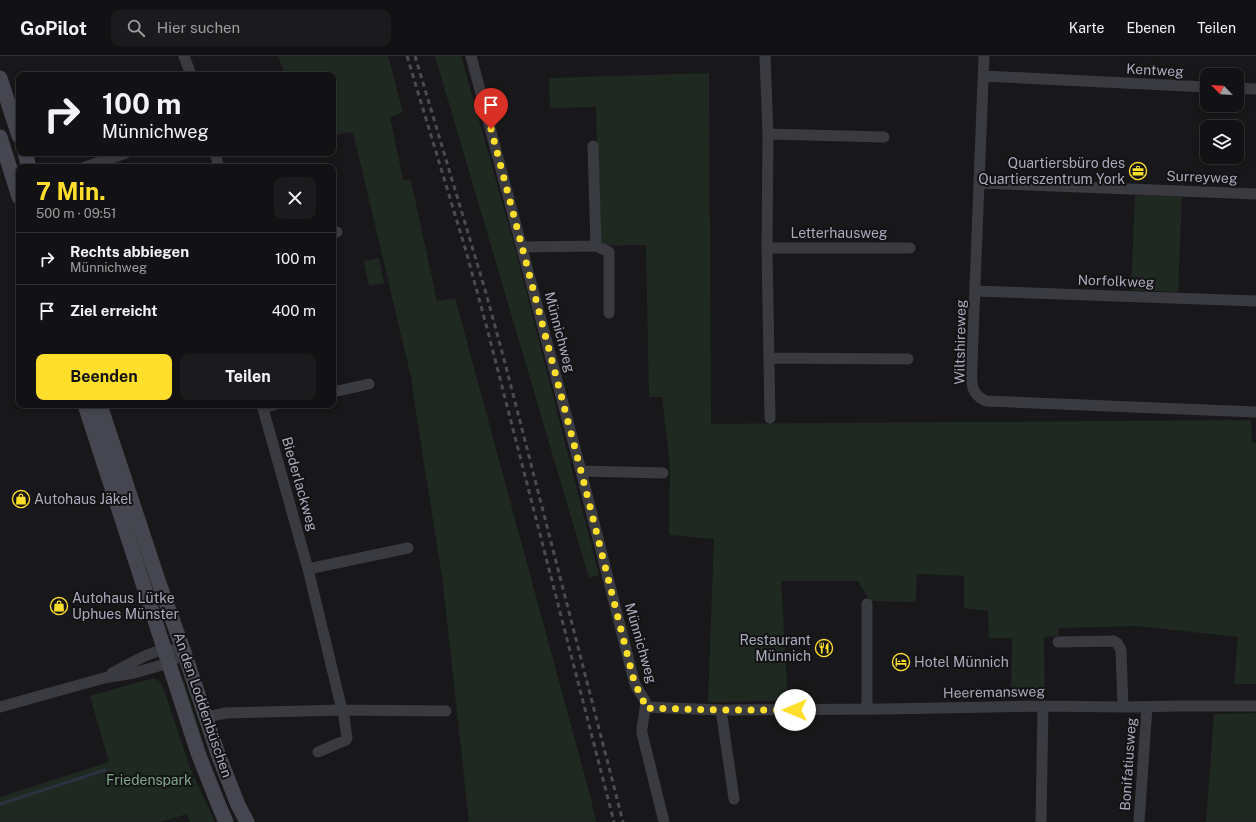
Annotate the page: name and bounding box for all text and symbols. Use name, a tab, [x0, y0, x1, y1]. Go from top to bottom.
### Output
search box	[111, 10, 391, 46]
text: GoPilot	[20, 17, 87, 39]
icon: search	[125, 17, 147, 39]
text: Hier suchen	[157, 19, 240, 36]
text: Karte	[1069, 20, 1104, 36]
text: Ebenen	[1126, 20, 1175, 36]
text: Teilen	[1197, 20, 1236, 36]
street label: Kentweg	[1126, 61, 1184, 80]
north arrow	[1200, 68, 1244, 112]
map controls	[1200, 68, 1244, 164]
text: 100 m	[102, 87, 181, 120]
icon: right	[36, 88, 88, 140]
pin	[474, 88, 508, 129]
icon: arrive	[480, 94, 502, 116]
button: layers	[1200, 120, 1244, 164]
text: Münnichweg	[102, 121, 209, 142]
place label: Quartiersbüro des Quartierszentrum York	[978, 155, 1125, 187]
office icon: Quartiersbüro des Quartierszentrum York	[1128, 161, 1148, 181]
street label: Surreyweg	[1166, 168, 1238, 186]
text: 7 Min.	[36, 177, 106, 205]
button: close	[274, 177, 316, 219]
text: 500 m · 09:51	[36, 206, 116, 221]
street label: Letterhausweg	[790, 225, 888, 241]
text: Rechts abbiegen	[70, 243, 189, 260]
icon: right	[36, 248, 58, 270]
text: 100 m	[275, 250, 316, 267]
text: Münnichweg	[70, 260, 147, 275]
street label: Norfolkweg	[1077, 272, 1155, 290]
street label: Münnichweg	[542, 290, 579, 374]
street label: Wiltshireweg	[951, 299, 969, 385]
icon: arrive	[36, 300, 58, 322]
text: Ziel erreicht	[70, 302, 157, 319]
text: 400 m	[272, 302, 316, 319]
button: Beenden	[36, 354, 172, 400]
button: Teilen	[180, 354, 316, 400]
street label: Biederlackweg	[279, 435, 321, 533]
shop icon: Autohaus Jäkel	[11, 489, 31, 509]
place label: Autohaus Jäkel	[34, 491, 132, 507]
place label: Autohaus Lütke Uphues Münster	[72, 590, 179, 622]
shop icon: Autohaus Lütke Uphues Münster	[49, 596, 69, 616]
street label: Münnichweg	[622, 601, 660, 685]
street label: An den Loddenbüschen	[171, 630, 235, 780]
place label: Restaurant Münnich	[739, 632, 811, 664]
restaurant icon: Restaurant Münnich	[814, 638, 834, 658]
hotel icon: Hotel Münnich	[891, 652, 911, 672]
place label: Hotel Münnich	[914, 654, 1009, 670]
street label: Heeremansweg	[943, 683, 1045, 701]
position arrow	[774, 689, 816, 731]
street label: Bonifatiusweg	[1117, 717, 1139, 811]
park label: Friedenspark	[106, 772, 192, 788]

